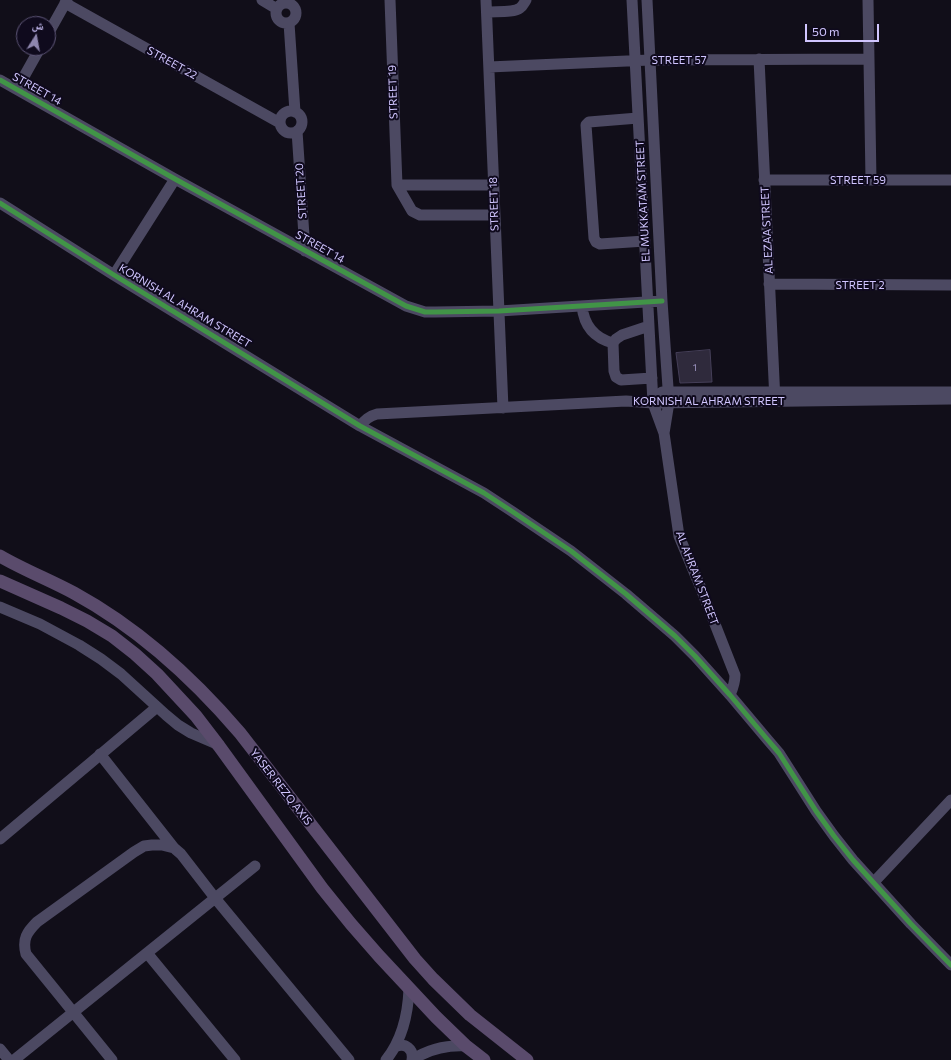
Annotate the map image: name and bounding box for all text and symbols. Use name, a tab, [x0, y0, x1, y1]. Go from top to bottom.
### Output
north arrow	[16, 16, 56, 56]
scale bar	[807, 16, 881, 42]
text: ش	[31, 17, 45, 32]
text: 50 m	[812, 24, 840, 38]
street label: STREET 22	[145, 44, 199, 82]
street label: STREET 57	[651, 53, 707, 67]
street label: STREET 19	[385, 65, 401, 119]
street label: STREET 14	[10, 70, 64, 108]
street label: EL MUKKATAM STREET	[633, 140, 653, 262]
street label: STREET 20	[292, 163, 310, 219]
street label: STREET 59	[830, 173, 886, 187]
street label: STREET 18	[486, 177, 502, 231]
street label: AL EZAA STREET	[758, 186, 776, 274]
street label: STREET 14	[293, 228, 347, 266]
street label: KORNISH AL AHRAM STREET	[117, 261, 253, 351]
street label: STREET 2	[835, 278, 885, 292]
house number: 1	[693, 363, 697, 373]
street label: KORNISH AL AHRAM STREET	[633, 394, 785, 408]
street label: AL AHRAM STREET	[673, 529, 721, 627]
street label: YASER REZQ AXIS	[247, 746, 315, 828]

